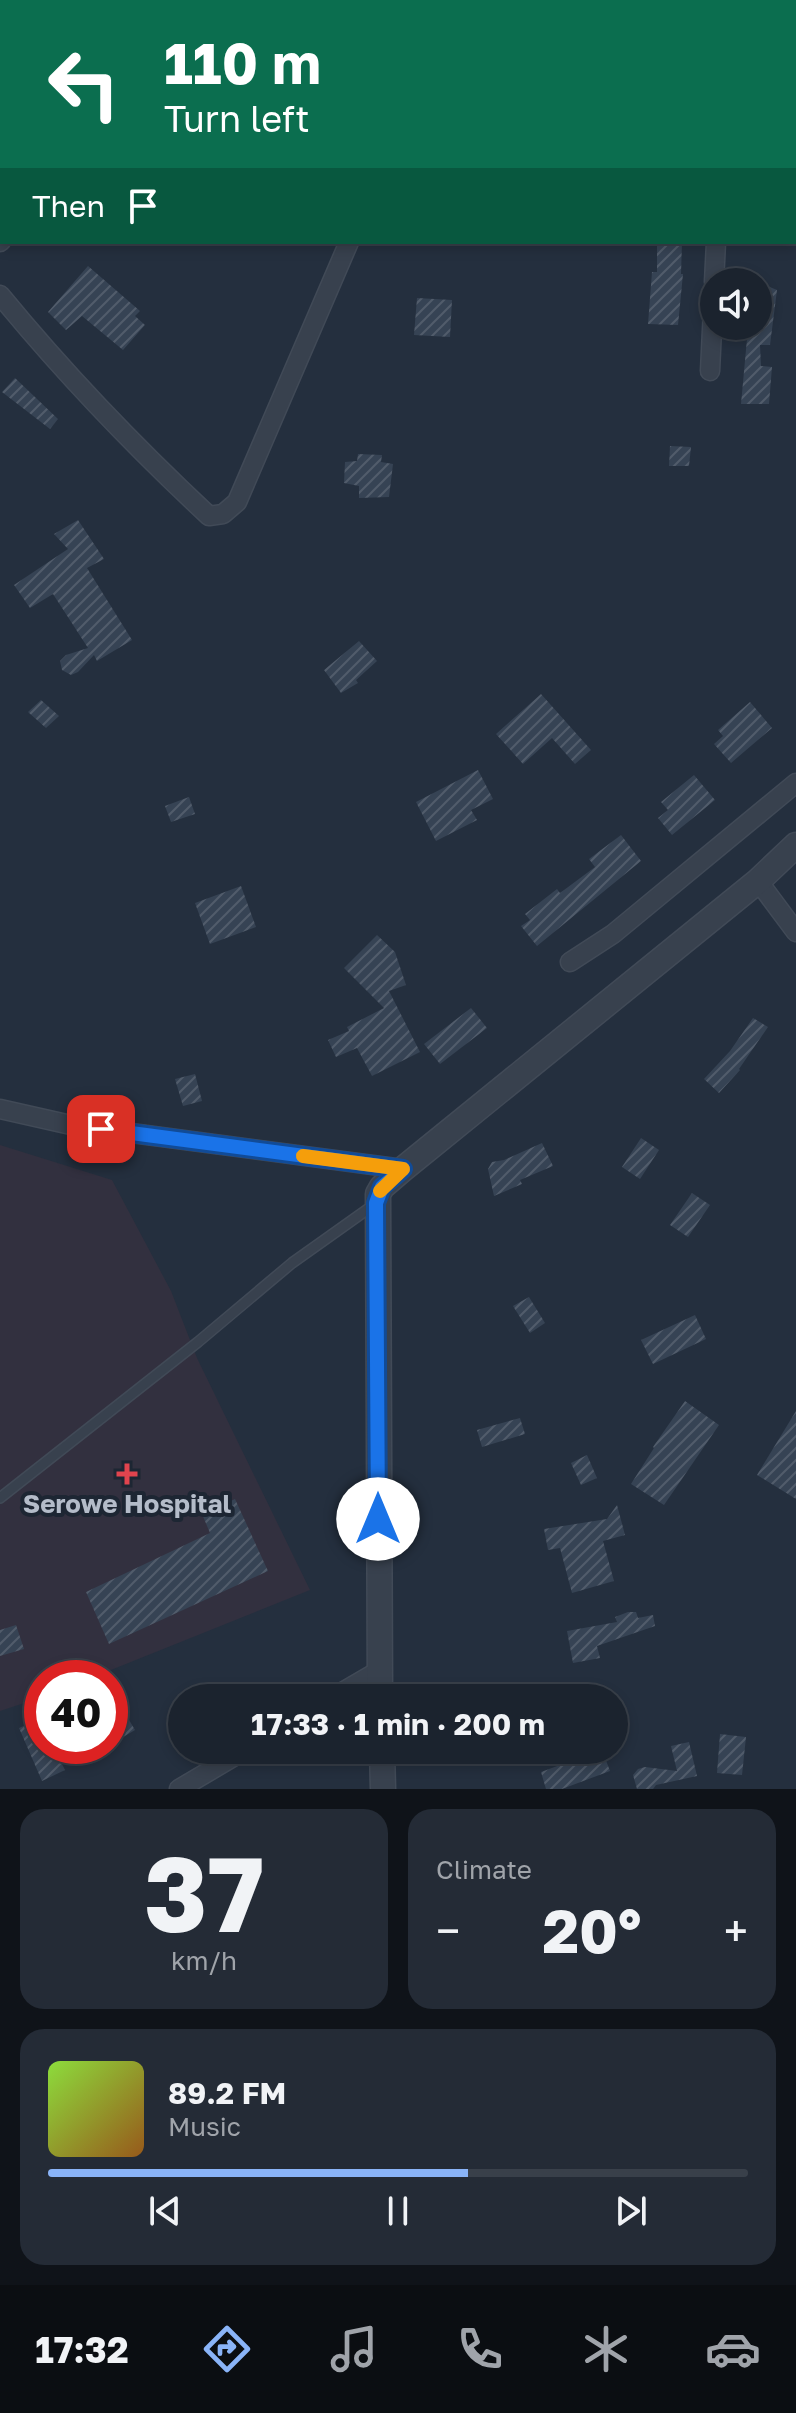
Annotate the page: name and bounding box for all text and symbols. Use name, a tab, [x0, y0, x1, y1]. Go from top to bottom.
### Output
text: 110 m	[164, 29, 321, 96]
icon: left	[32, 32, 136, 136]
text: Turn left	[164, 97, 310, 140]
icon: arrive	[121, 184, 165, 228]
text: Then	[32, 188, 105, 224]
map controls	[700, 268, 772, 340]
button: sound	[700, 268, 772, 340]
pin	[67, 1095, 135, 1163]
icon: arrive	[79, 1107, 123, 1151]
marker: Serowe Hospital	[116, 1463, 138, 1485]
position arrow	[336, 1477, 420, 1561]
place label: Serowe Hospital	[23, 1488, 232, 1519]
speed limit sign: 40	[24, 1660, 128, 1764]
text: 17:33 · 1 min · 200 m	[251, 1706, 545, 1742]
text: 37	[144, 1830, 264, 1955]
text: Climate	[436, 1854, 532, 1885]
text: 20°	[543, 1894, 642, 1966]
text: −	[436, 1904, 460, 1957]
text: +	[724, 1904, 748, 1957]
text: km/h	[171, 1945, 237, 1976]
text: 89.2 FM	[168, 2075, 286, 2111]
text: Music	[168, 2111, 241, 2142]
icon: previous	[143, 2189, 187, 2233]
icon: pause	[376, 2189, 420, 2233]
icon: next	[609, 2189, 653, 2233]
icon: directions	[199, 2321, 255, 2377]
icon: music	[326, 2321, 382, 2377]
icon: phone	[452, 2321, 508, 2377]
icon: climate	[578, 2321, 634, 2377]
icon: car	[705, 2321, 761, 2377]
text: 17:32	[35, 2328, 129, 2371]

